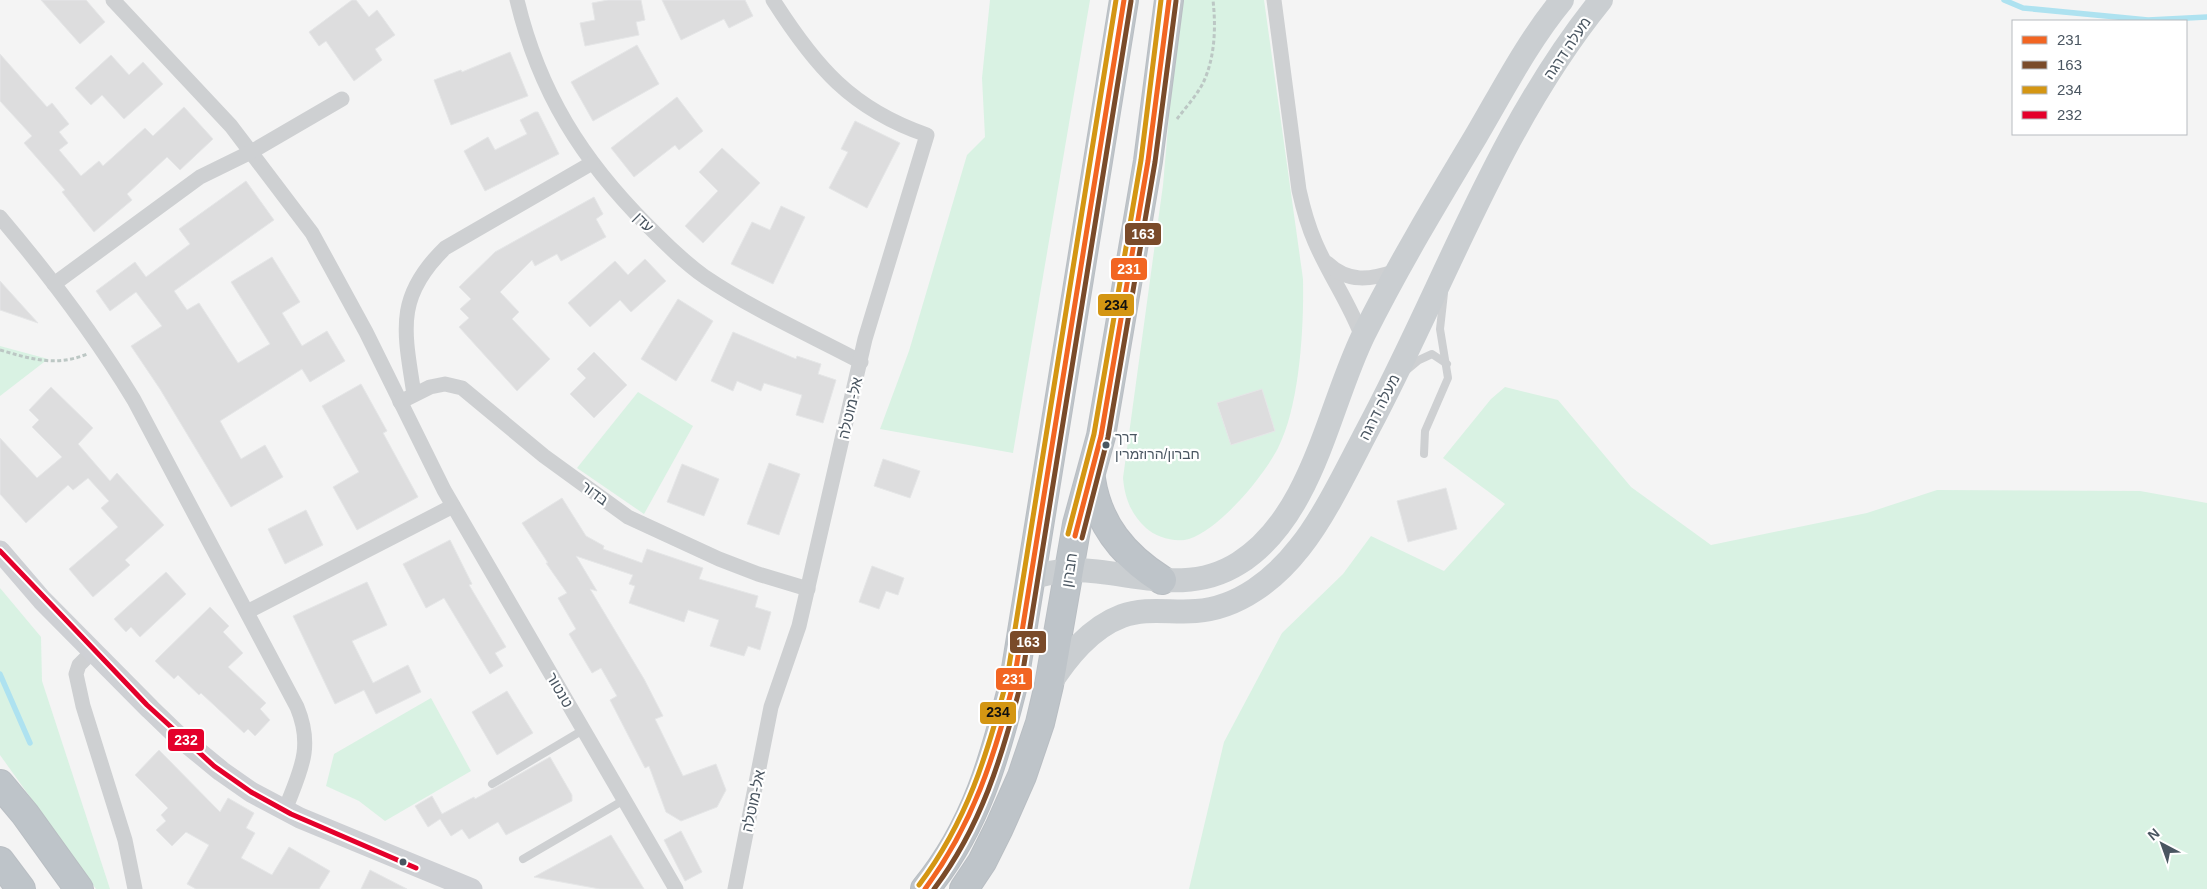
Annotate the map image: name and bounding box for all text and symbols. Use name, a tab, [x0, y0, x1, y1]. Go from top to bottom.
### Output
street label: מעלה דרגה	[1540, 14, 1594, 82]
legend	[2012, 20, 2187, 135]
text: 231	[2057, 31, 2082, 48]
text: 163	[2057, 56, 2082, 73]
text: 234	[2057, 81, 2082, 98]
text: 232	[2057, 106, 2082, 123]
street label: עדן	[631, 209, 657, 235]
line badge: 163	[1124, 222, 1162, 246]
text: 163	[1131, 226, 1155, 242]
line badge: 231	[1110, 257, 1148, 281]
text: 231	[1117, 261, 1141, 277]
line badge: 234	[1097, 293, 1135, 317]
text: 234	[1104, 297, 1128, 313]
street label: מעלה דרגה	[1355, 371, 1403, 443]
street label: אל-מוטלה	[835, 375, 866, 441]
place label: דרך חברון/הרוזמרין	[1115, 429, 1200, 462]
marker: דרך חברון/הרוזמרין	[1101, 440, 1111, 450]
street label: בדור	[578, 478, 612, 508]
street label: חברון	[1058, 552, 1080, 588]
line badge: 163	[1009, 630, 1047, 654]
text: 163	[1016, 634, 1040, 650]
line badge: 231	[995, 667, 1033, 691]
street label: טנטור	[543, 670, 577, 710]
text: 231	[1002, 671, 1026, 687]
line badge: 234	[979, 701, 1017, 725]
text: 234	[986, 704, 1010, 720]
line badge: 232	[167, 728, 205, 752]
text: 232	[174, 732, 198, 748]
street label: אל-מוטלה	[738, 768, 768, 834]
north arrow	[2137, 819, 2187, 869]
text: N	[2144, 825, 2163, 844]
unlabelled marker	[398, 857, 408, 867]

